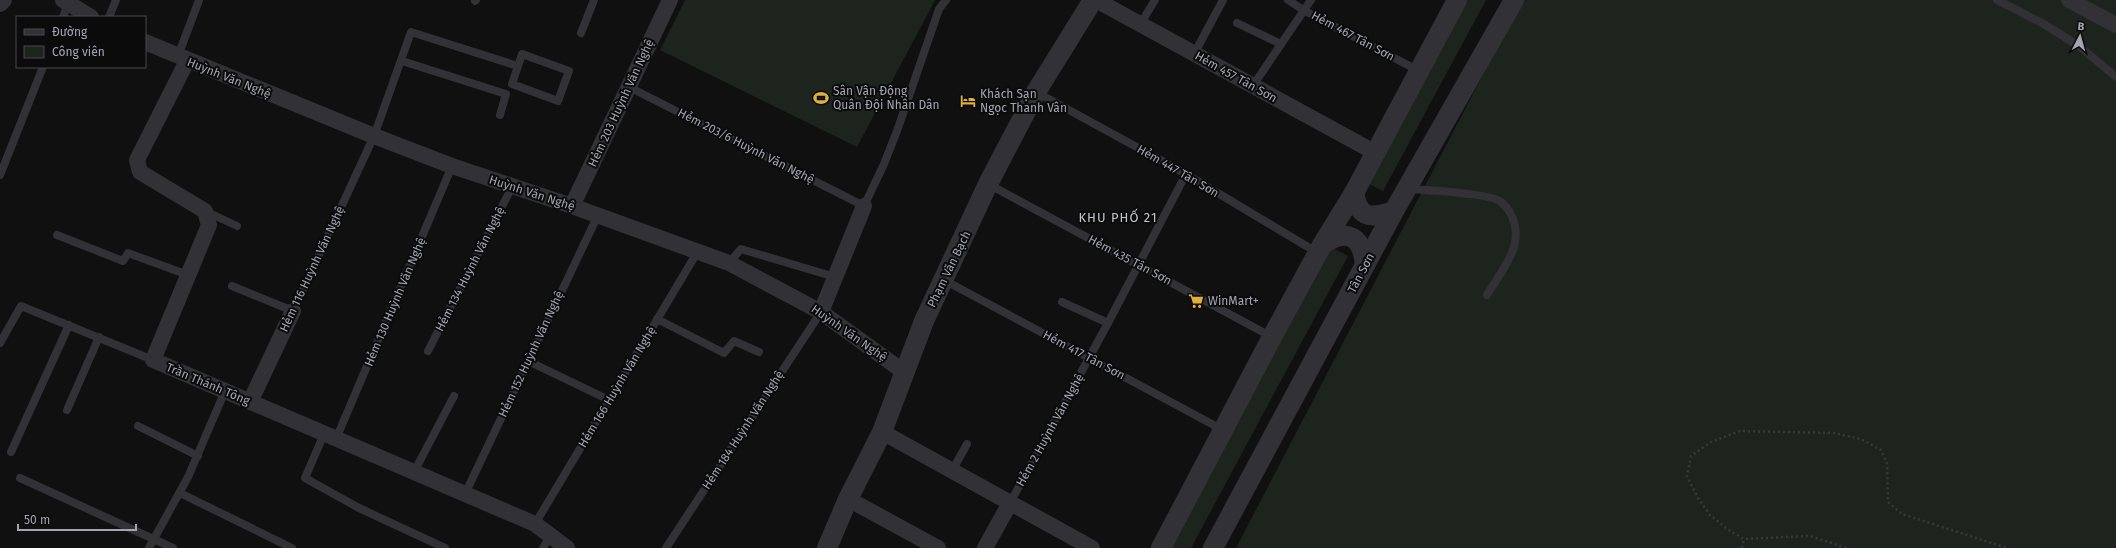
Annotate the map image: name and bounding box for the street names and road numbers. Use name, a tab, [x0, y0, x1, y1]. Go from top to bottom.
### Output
street label: Hẻm 467 Tân Sơn	[1309, 8, 1397, 64]
street label: Hẻm 203 Huỳnh Văn Nghệ	[585, 37, 657, 169]
street label: Hẻm 457 Tân Sơn	[1192, 49, 1280, 105]
street label: Huỳnh Văn Nghệ	[185, 55, 273, 101]
street label: Hẻm 203/6 Huỳnh Văn Nghệ	[675, 105, 817, 187]
street label: Hẻm 447 Tân Sơn	[1135, 142, 1221, 200]
street label: Huỳnh Văn Nghệ	[487, 173, 577, 213]
street label: Hẻm 116 Huỳnh Văn Nghệ	[277, 204, 347, 334]
street label: Hẻm 134 Huỳnh Văn Nghệ	[432, 204, 508, 334]
street label: Phạm Văn Bạch	[924, 229, 974, 309]
street label: Hẻm 435 Tân Sơn	[1086, 232, 1174, 288]
street label: Hẻm 130 Huỳnh Văn Nghệ	[362, 236, 428, 368]
street label: Tân Sơn	[1345, 251, 1377, 295]
street label: Hẻm 152 Huỳnh Văn Nghệ	[496, 289, 566, 419]
street label: Huỳnh Văn Nghệ	[808, 302, 890, 364]
street label: Hẻm 166 Huỳnh Văn Nghệ	[575, 324, 659, 450]
street label: Hẻm 417 Tân Sơn	[1041, 328, 1127, 382]
street label: Trần Thánh Tông	[164, 359, 253, 408]
street label: Hẻm 184 Huỳnh Văn Nghệ	[699, 368, 787, 492]
street label: Hẻm 2 Huỳnh Văn Nghệ	[1013, 371, 1087, 489]

